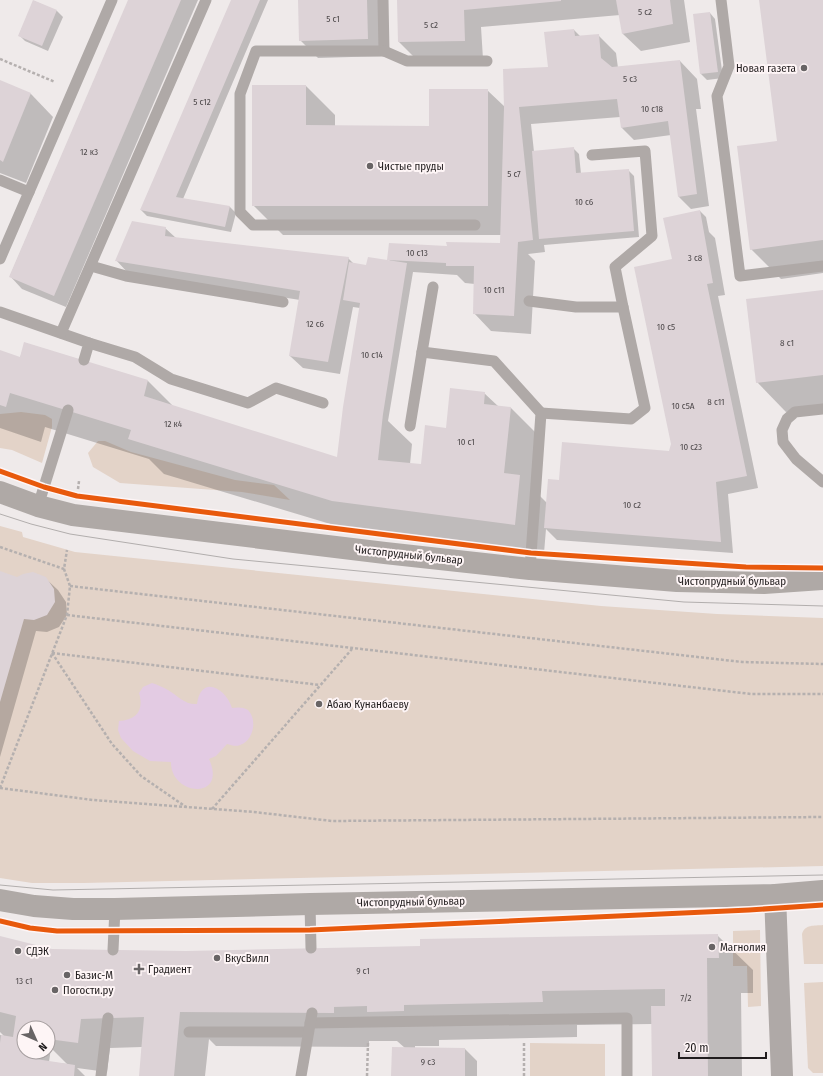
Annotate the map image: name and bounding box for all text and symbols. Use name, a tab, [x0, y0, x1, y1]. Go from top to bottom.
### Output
house number: 5 с2	[638, 7, 652, 17]
house number: 5 с1	[326, 14, 340, 24]
house number: 5 с2	[424, 20, 438, 30]
place label: Новая газета	[736, 62, 796, 75]
marker: Новая газета	[799, 63, 809, 73]
house number: 5 с3	[623, 74, 637, 84]
house number: 5 с12	[193, 97, 211, 107]
house number: 10 с18	[641, 104, 664, 114]
house number: 12 к3	[80, 147, 98, 157]
place label: Чистые пруды	[378, 160, 444, 173]
marker: Чистые пруды	[365, 161, 375, 171]
house number: 5 с7	[507, 169, 521, 179]
house number: 10 с6	[575, 197, 594, 207]
house number: 10 с13	[406, 248, 428, 258]
house number: 3 с8	[688, 253, 703, 263]
house number: 10 с11	[484, 285, 504, 295]
house number: 12 с6	[306, 319, 324, 329]
house number: 10 с5	[657, 322, 675, 332]
house number: 8 с1	[780, 338, 794, 348]
house number: 10 с14	[361, 350, 384, 360]
house number: 8 с11	[707, 397, 725, 407]
house number: 10 с5А	[671, 401, 695, 411]
house number: 12 к4	[164, 419, 183, 429]
house number: 10 с1	[457, 437, 475, 447]
house number: 10 с23	[680, 442, 702, 452]
house number: 10 с2	[623, 500, 641, 510]
street label: Чистопрудный бульвар	[355, 543, 464, 567]
street label: Чистопрудный бульвар	[678, 575, 786, 588]
place label: Абаю Кунанбаеву	[327, 698, 409, 711]
marker: Абаю Кунанбаеву	[314, 699, 324, 709]
street label: Чистопрудный бульвар	[357, 895, 465, 909]
place label: Магнолия	[720, 941, 766, 954]
marker: Магнолия	[707, 942, 717, 952]
place label: СДЭК	[26, 945, 49, 958]
marker: СДЭК	[13, 946, 23, 956]
place label: ВкусВилл	[225, 952, 269, 965]
marker: ВкусВилл	[212, 953, 222, 963]
marker: Градиент	[133, 963, 145, 975]
place label: Градиент	[148, 963, 192, 976]
house number: 9 с1	[356, 966, 370, 976]
place label: Базис-М	[75, 969, 113, 982]
marker: Базис-М	[62, 970, 72, 980]
house number: 13 с1	[16, 976, 32, 986]
place label: Погости.ру	[63, 984, 113, 997]
marker: Погости.ру	[50, 985, 60, 995]
house number: 7/2	[680, 993, 692, 1003]
north arrow	[16, 1020, 56, 1060]
scale bar	[679, 1034, 766, 1060]
text: N	[36, 1040, 50, 1054]
text: 20 m	[685, 1041, 709, 1055]
house number: 9 с3	[421, 1057, 435, 1067]

